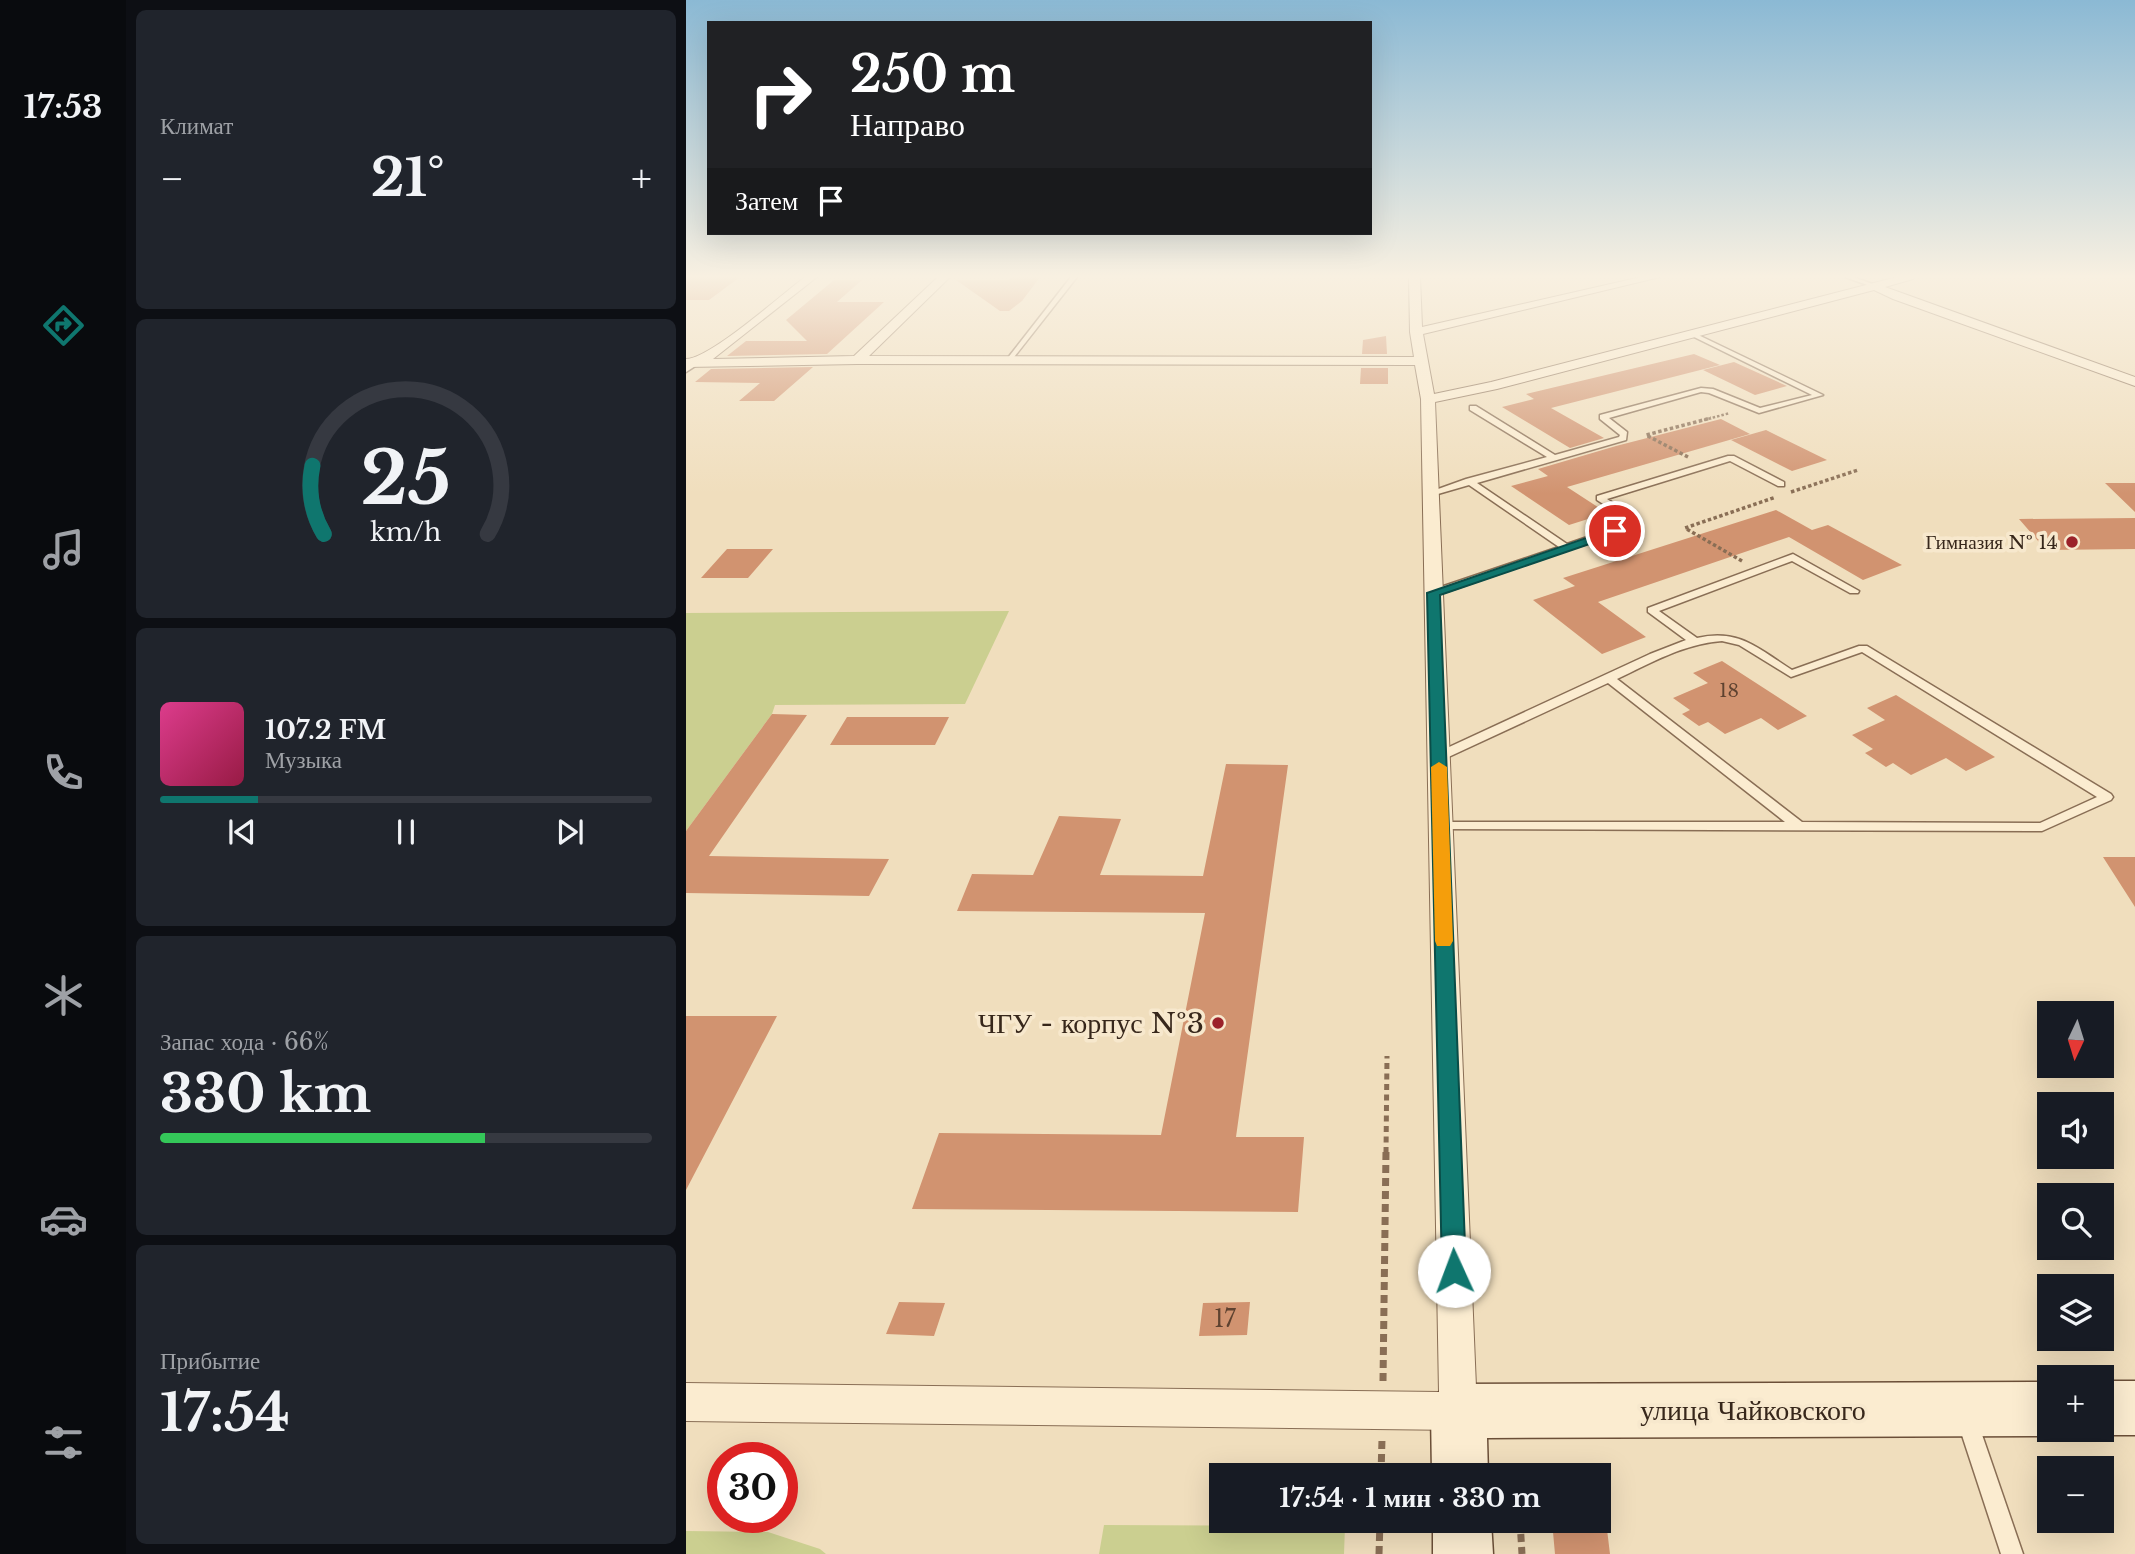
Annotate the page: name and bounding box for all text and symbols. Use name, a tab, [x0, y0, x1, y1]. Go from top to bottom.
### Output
text: 250 m	[850, 44, 1015, 105]
icon: right	[735, 49, 826, 140]
text: 17:53	[24, 87, 102, 127]
text: Направо	[850, 105, 965, 145]
text: Климат	[160, 112, 233, 140]
text: 21°	[371, 146, 445, 210]
text: −	[160, 155, 184, 202]
text: +	[631, 155, 652, 202]
icon: arrive	[812, 182, 850, 220]
text: Затем	[735, 185, 798, 217]
icon: directions	[39, 301, 88, 350]
text: 25	[361, 434, 451, 525]
pin	[1585, 501, 1645, 561]
icon: arrive	[1596, 512, 1634, 550]
text: km/h	[371, 517, 441, 548]
icon: music	[39, 525, 88, 574]
place label: Гимназия № 14	[1926, 531, 2058, 554]
marker: Гимназия № 14	[2064, 534, 2080, 550]
house number: 18	[1719, 679, 1739, 702]
text: 107.2 FM	[265, 714, 386, 746]
text: Музыка	[265, 746, 342, 774]
icon: phone	[39, 748, 88, 797]
icon: previous	[223, 813, 261, 851]
icon: pause	[387, 813, 425, 851]
icon: next	[551, 813, 589, 851]
icon: climate	[39, 971, 88, 1020]
north arrow	[2037, 1001, 2114, 1078]
map controls	[2037, 1001, 2114, 1533]
place label: ЧГУ - корпус №3	[978, 1006, 1204, 1041]
marker: ЧГУ - корпус №3	[1210, 1015, 1226, 1031]
text: Запас хода · 66%	[160, 1028, 329, 1056]
text: 330 km	[160, 1062, 371, 1126]
button: sound	[2037, 1092, 2114, 1169]
button: search	[2037, 1183, 2114, 1260]
icon: car	[39, 1195, 88, 1244]
position arrow	[1417, 1234, 1491, 1308]
button: layers	[2037, 1274, 2114, 1351]
house number: 17	[1214, 1305, 1236, 1333]
text: Прибытие	[160, 1347, 260, 1375]
button: +	[2037, 1365, 2114, 1442]
text: 17:54	[160, 1381, 290, 1445]
street label: улица Чайковского	[1640, 1393, 1866, 1428]
icon: filters	[39, 1418, 88, 1467]
speed limit sign: 30	[707, 1442, 798, 1533]
button: −	[2037, 1456, 2114, 1533]
text: 17:54 · 1 мин · 330 m	[1279, 1482, 1541, 1514]

